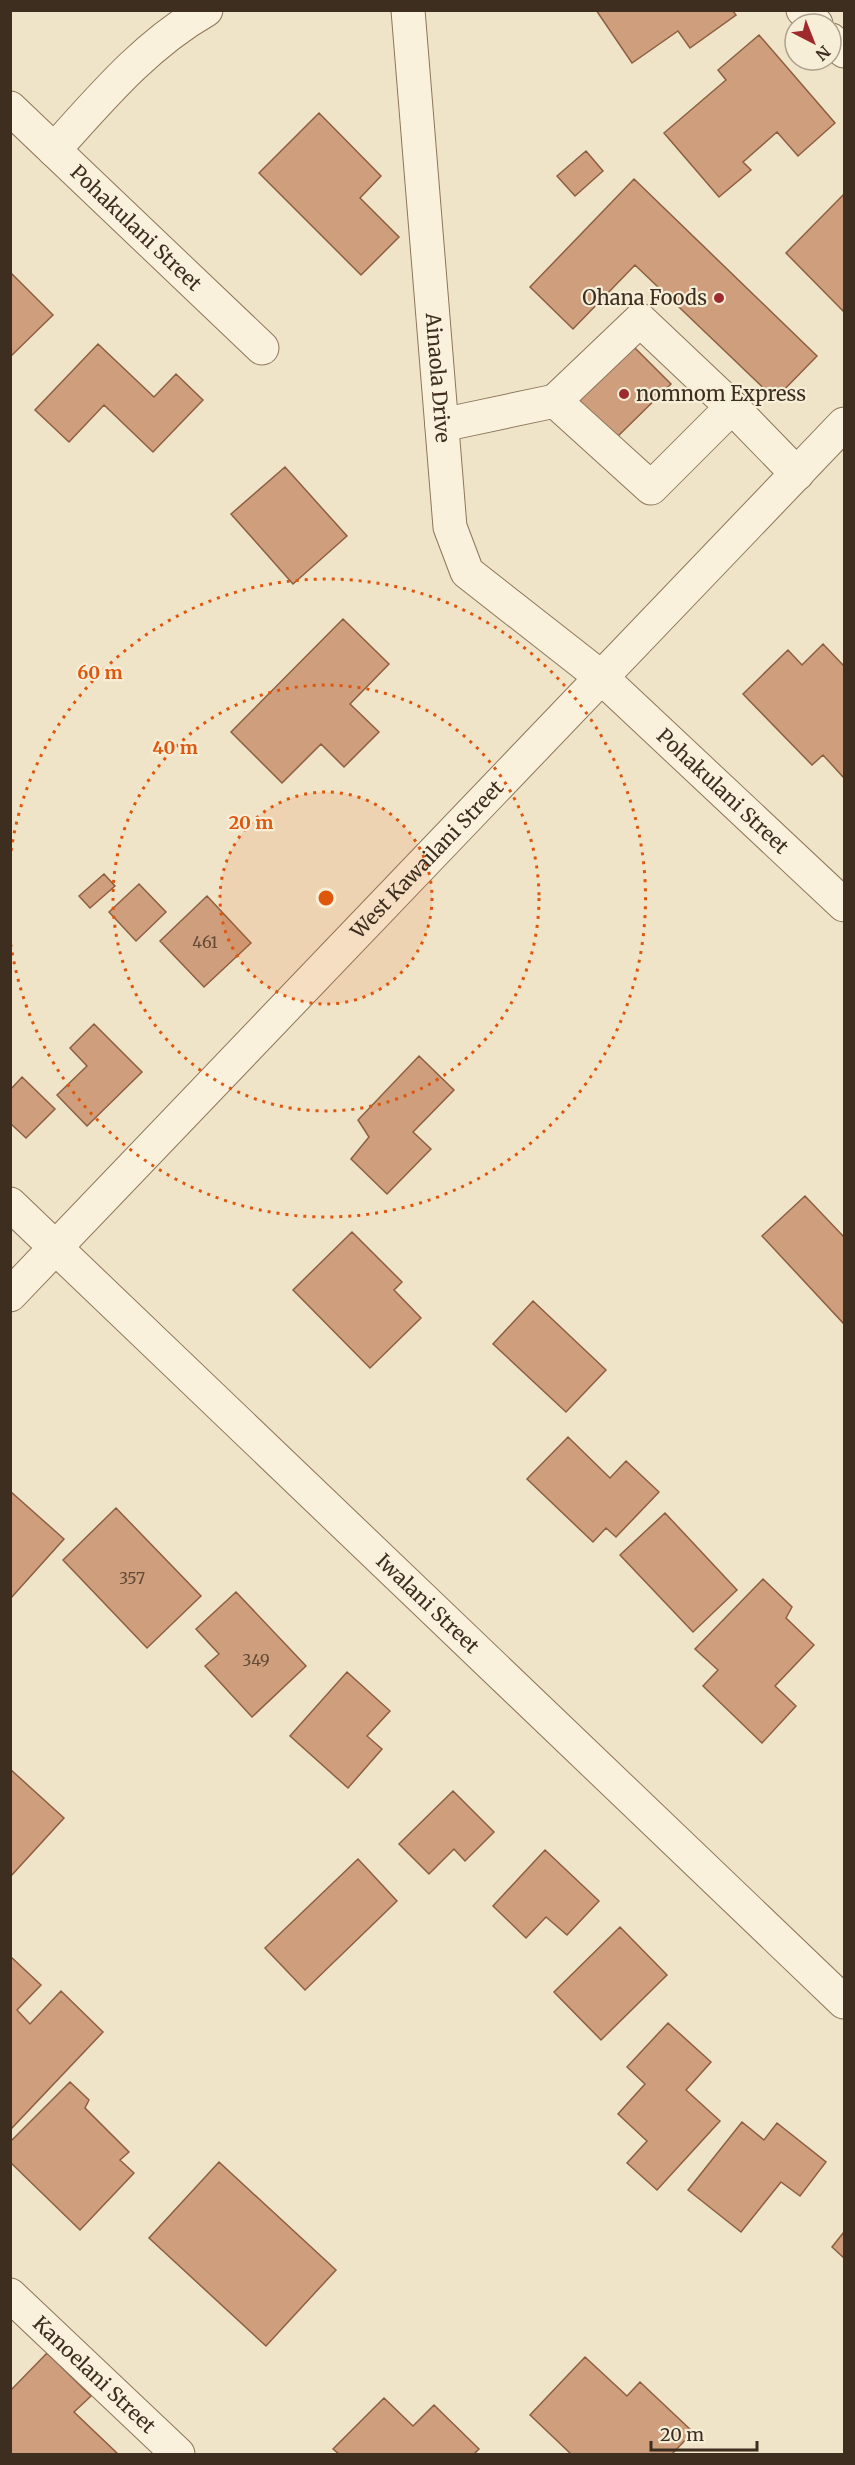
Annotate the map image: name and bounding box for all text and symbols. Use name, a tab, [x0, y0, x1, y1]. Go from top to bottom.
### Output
north arrow	[783, 12, 843, 72]
text: N	[811, 41, 834, 65]
street label: Pohakulani Street	[66, 159, 207, 296]
place label: Ohana Foods	[582, 285, 707, 310]
marker: Ohana Foods	[712, 291, 726, 305]
street label: Ainaola Drive	[421, 311, 456, 443]
place label: nomnom Express	[636, 381, 806, 406]
marker: nomnom Express	[617, 387, 631, 401]
text: 60 m	[77, 661, 123, 684]
street label: Pohakulani Street	[652, 723, 794, 859]
text: 40 m	[152, 736, 198, 759]
street label: West Kawailani Street	[344, 775, 508, 944]
text: 20 m	[229, 811, 273, 834]
centre of rings	[316, 888, 336, 908]
house number: 461	[192, 932, 218, 952]
street label: Iwalani Street	[371, 1548, 485, 1658]
house number: 357	[119, 1568, 145, 1588]
house number: 349	[242, 1650, 270, 1670]
street label: Kanoelani Street	[28, 2310, 161, 2438]
scale bar	[651, 2414, 758, 2452]
text: 20 m	[660, 2423, 704, 2446]

